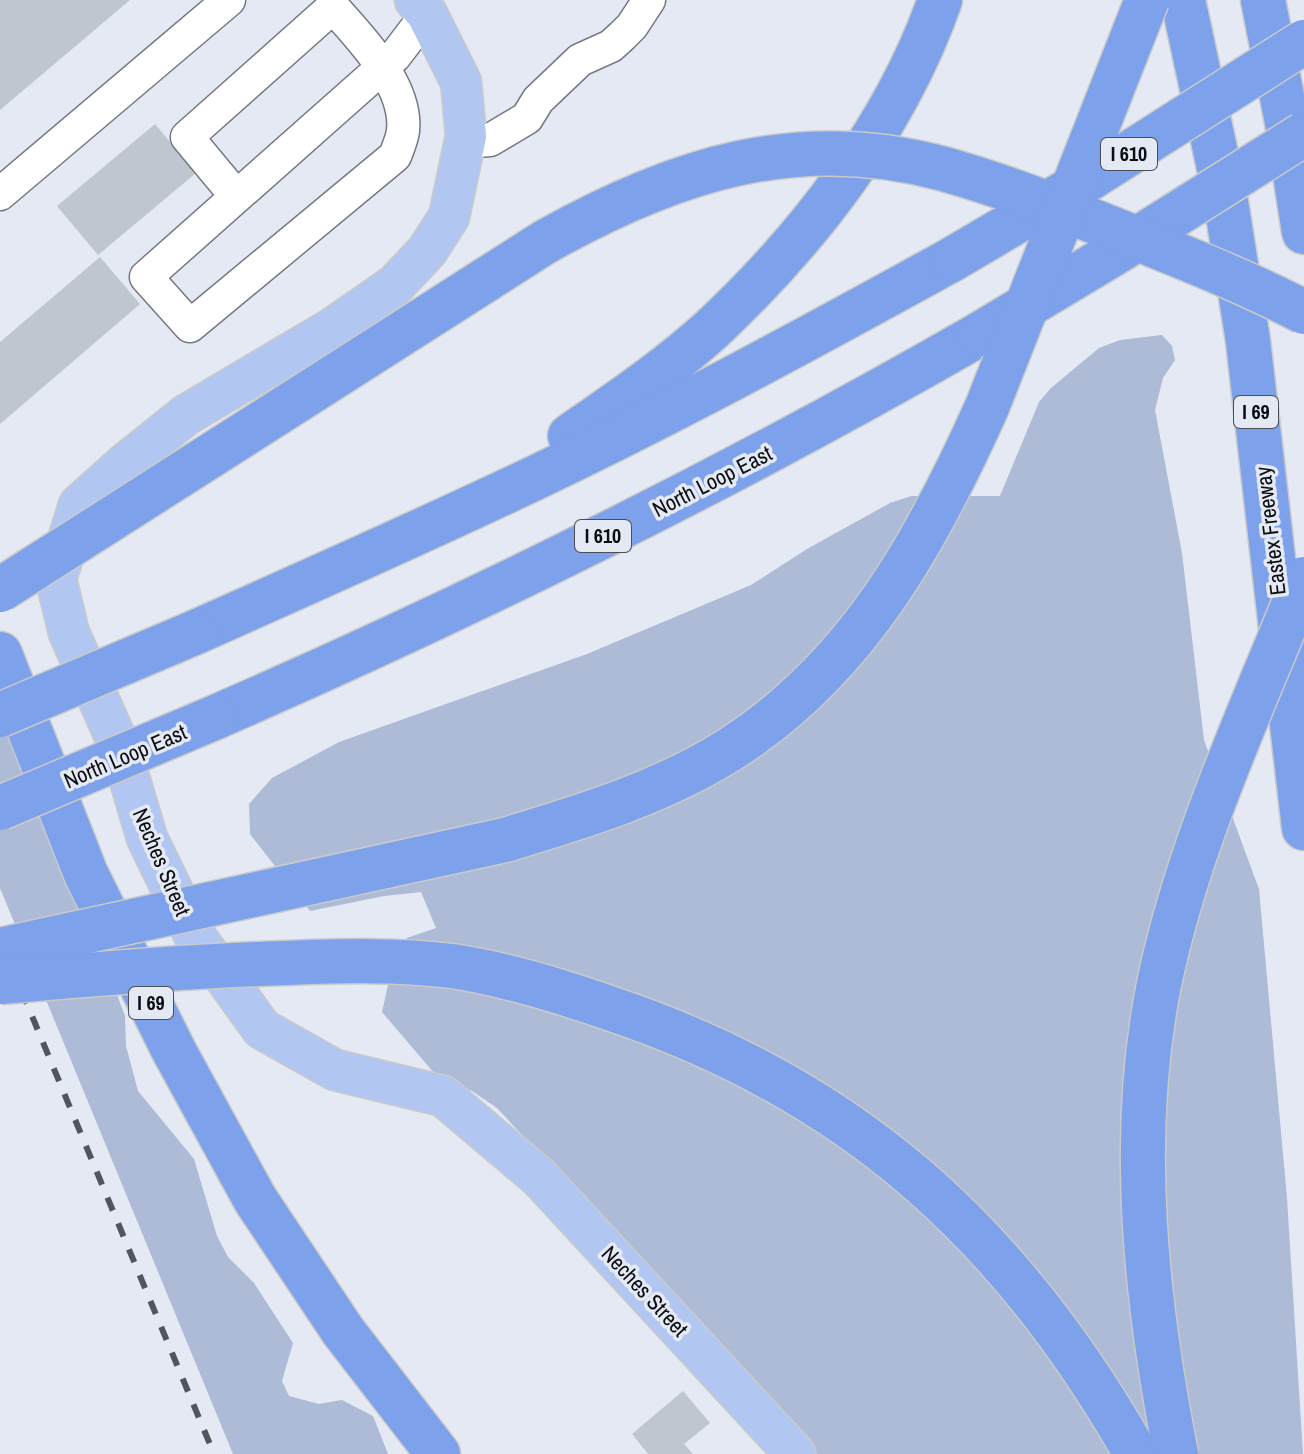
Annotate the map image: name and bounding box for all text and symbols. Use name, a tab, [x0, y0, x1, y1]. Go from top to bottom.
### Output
road number: I 610	[1101, 138, 1157, 170]
road number: I 69	[1234, 396, 1278, 428]
street label: North Loop East	[647, 438, 777, 524]
street label: Eastex Freeway	[1247, 465, 1293, 597]
road number: I 610	[575, 520, 631, 552]
street label: North Loop East	[59, 717, 191, 795]
street label: Neches Street	[126, 804, 198, 920]
road number: I 69	[129, 987, 173, 1019]
street label: Neches Street	[595, 1239, 695, 1343]

